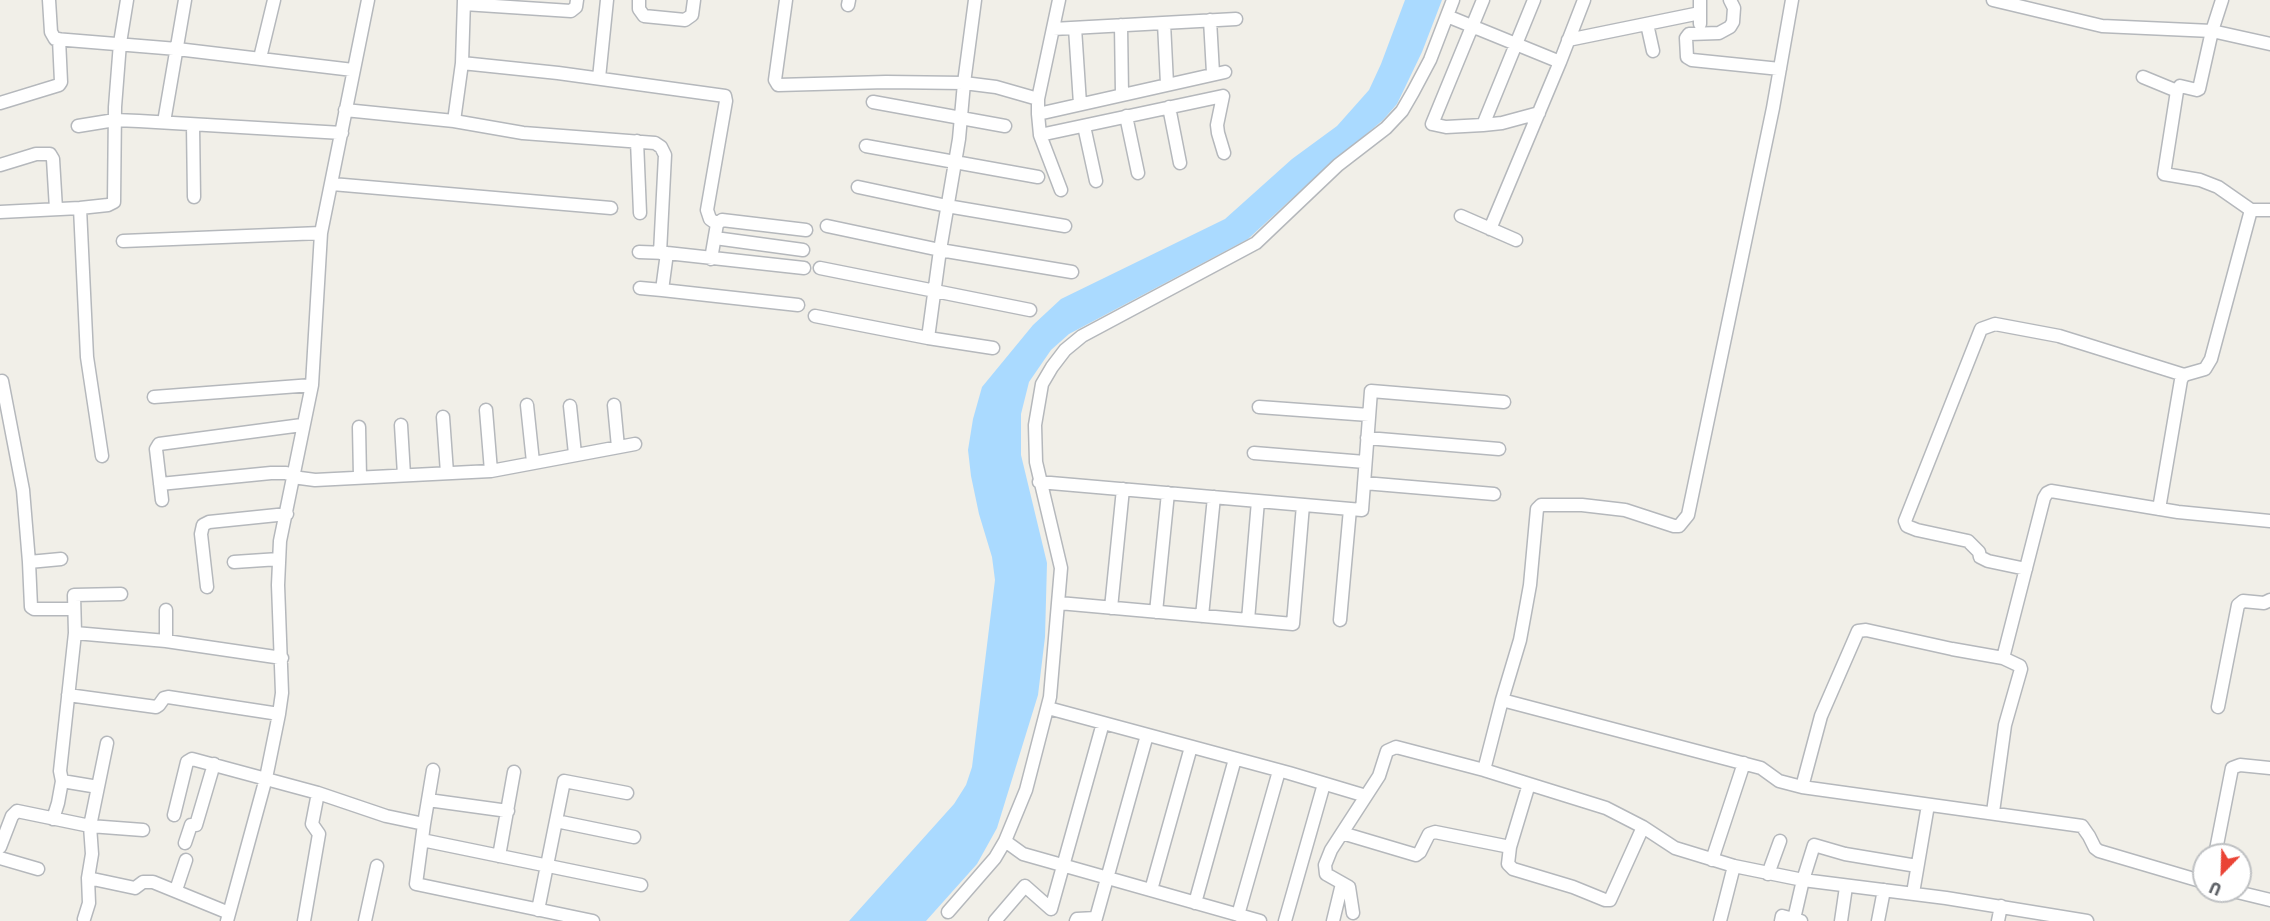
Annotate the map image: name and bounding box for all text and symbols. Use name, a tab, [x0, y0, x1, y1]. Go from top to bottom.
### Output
north arrow	[2192, 843, 2252, 903]
text: U	[2206, 875, 2225, 901]

